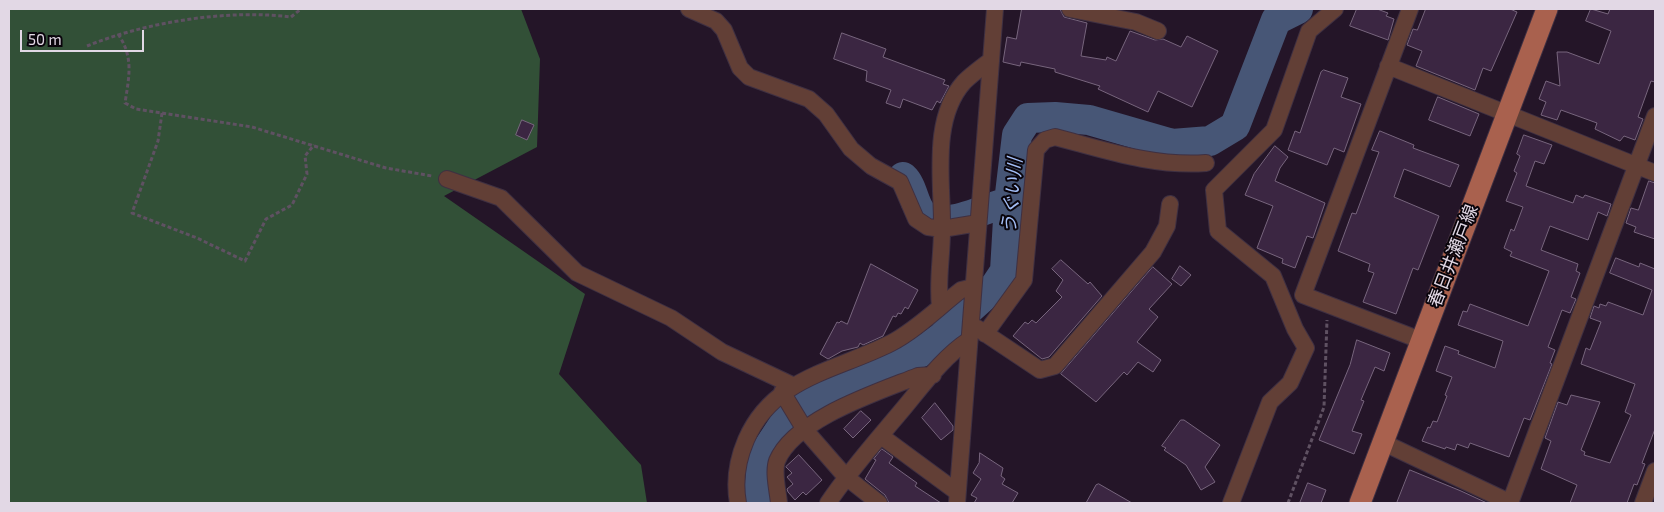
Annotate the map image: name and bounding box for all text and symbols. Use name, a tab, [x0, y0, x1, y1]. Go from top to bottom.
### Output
scale bar	[22, 20, 146, 52]
text: 50 m	[28, 30, 62, 48]
water label: うぐい川	[997, 157, 1027, 235]
street label: 春日井瀬戸線	[1424, 202, 1482, 310]

